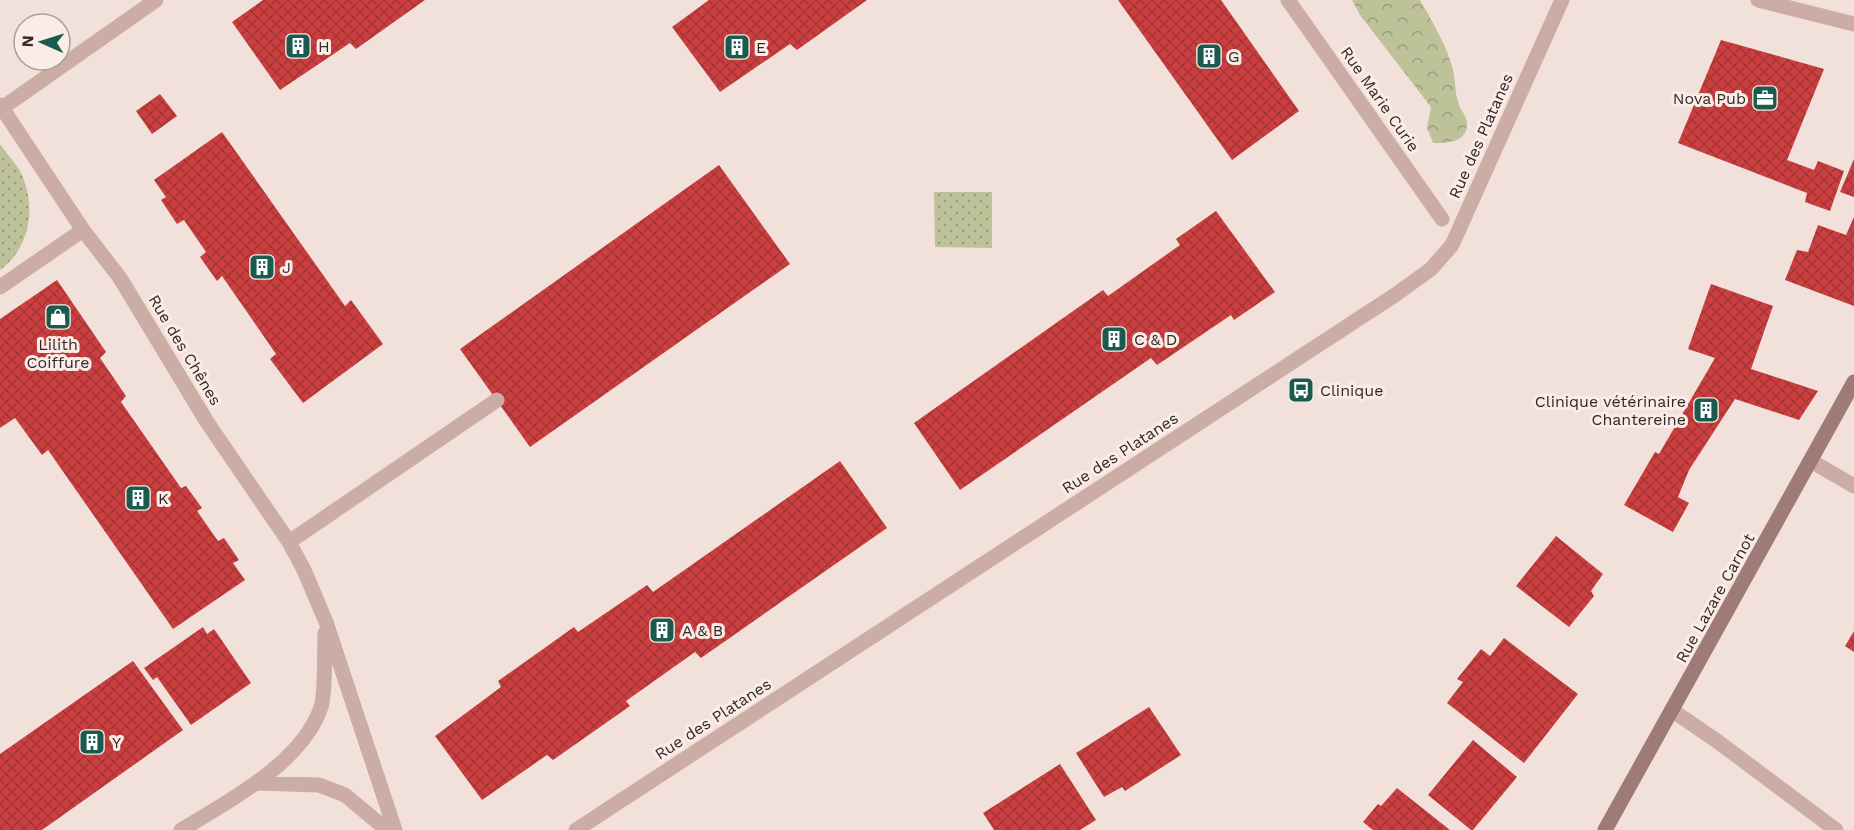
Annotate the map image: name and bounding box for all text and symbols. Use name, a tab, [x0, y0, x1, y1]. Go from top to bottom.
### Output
north arrow	[12, 12, 72, 72]
building icon: H	[283, 31, 313, 61]
building icon: E	[722, 32, 752, 62]
text: N	[18, 35, 37, 48]
place label: H	[318, 37, 330, 56]
place label: E	[756, 38, 766, 57]
building icon: G	[1194, 41, 1224, 71]
street label: Rue Marie Curie	[1337, 43, 1423, 155]
place label: G	[1228, 47, 1240, 66]
street label: Rue des Platanes	[1445, 71, 1517, 201]
office icon: Nova Pub	[1750, 83, 1780, 113]
place label: Nova Pub	[1673, 89, 1746, 108]
building icon: J	[247, 252, 277, 282]
place label: J	[282, 258, 291, 277]
street label: Rue des Chênes	[144, 291, 226, 409]
shop icon: Lilith Coiffure	[43, 302, 73, 332]
building icon: C & D	[1099, 324, 1129, 354]
place label: C & D	[1134, 330, 1177, 349]
place label: Lilith Coiffure	[27, 335, 89, 372]
bus stop icon: Clinique	[1286, 375, 1316, 405]
place label: Clinique	[1320, 381, 1383, 400]
place label: Clinique vétérinaire Chantereine	[1535, 392, 1686, 429]
building icon: Clinique vétérinaire Chantereine	[1691, 395, 1721, 425]
street label: Rue des Platanes	[1058, 408, 1182, 498]
building icon: K	[123, 483, 153, 513]
place label: K	[158, 489, 169, 508]
street label: Rue Lazare Carnot	[1672, 530, 1759, 666]
building icon: A & B	[647, 615, 677, 645]
place label: A & B	[682, 621, 723, 640]
street label: Rue des Platanes	[651, 674, 775, 764]
building icon: Y	[77, 727, 107, 757]
place label: Y	[112, 733, 121, 752]

